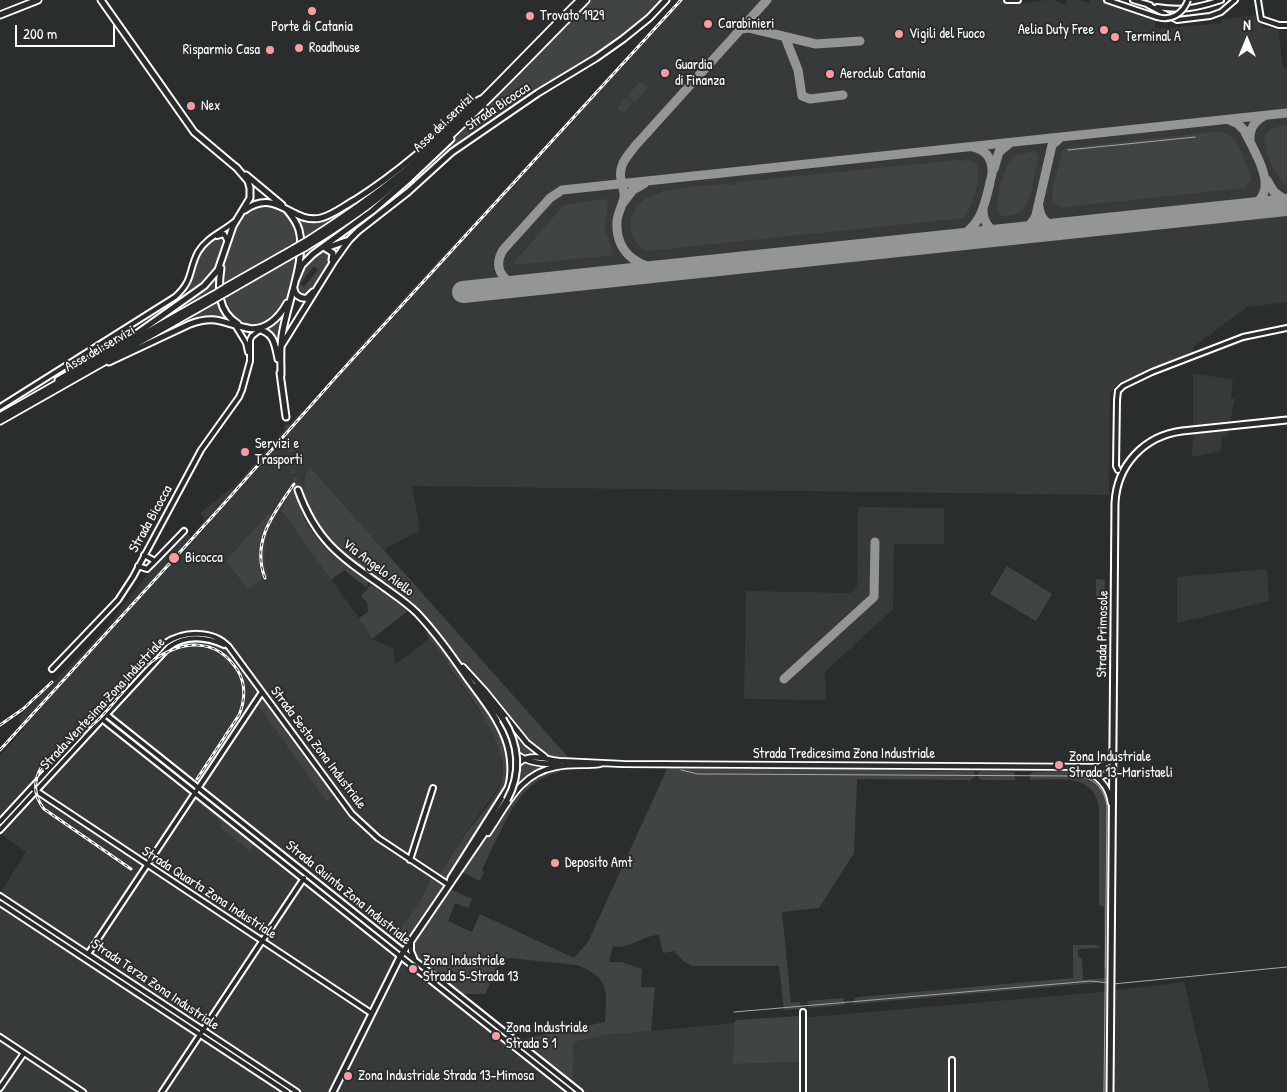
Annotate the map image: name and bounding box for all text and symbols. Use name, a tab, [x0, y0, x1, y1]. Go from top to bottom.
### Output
marker: Porte di Catania	[306, 5, 318, 17]
place label: Trovato 1929	[540, 8, 604, 24]
marker: Trovato 1929	[524, 10, 536, 22]
scale bar	[18, 15, 118, 47]
north arrow	[1222, 15, 1272, 65]
text: N	[1243, 15, 1251, 34]
place label: Carabinieri	[718, 16, 775, 32]
marker: Carabinieri	[702, 18, 714, 30]
place label: Porte di Catania	[271, 19, 353, 35]
place label: Aelia Duty Free	[1018, 22, 1094, 38]
text: 200 m	[23, 23, 57, 44]
marker: Aelia Duty Free	[1098, 24, 1110, 36]
place label: Vigili del Fuoco	[909, 26, 985, 42]
marker: Vigili del Fuoco	[893, 28, 905, 40]
place label: Terminal A	[1125, 29, 1181, 45]
marker: Terminal A	[1109, 31, 1121, 43]
place label: Roadhouse	[309, 40, 360, 56]
place label: Risparmio Casa	[183, 42, 260, 58]
marker: Roadhouse	[293, 42, 305, 54]
marker: Risparmio Casa	[264, 44, 276, 56]
place label: Guardia di Finanza	[675, 57, 725, 90]
place label: Aeroclub Catania	[840, 66, 926, 82]
marker: Guardia di Finanza	[659, 67, 671, 79]
marker: Aeroclub Catania	[824, 68, 836, 80]
street label: Strada Bicocca	[463, 79, 533, 135]
street label: Asse dei servizi	[410, 90, 478, 156]
place label: Nex	[201, 98, 220, 114]
marker: Nex	[185, 100, 197, 112]
street label: Asse dei servizi	[62, 322, 138, 376]
place label: Servizi e Trasporti	[255, 436, 303, 468]
marker: Servizi e Trasporti	[239, 446, 251, 458]
street label: Strada Bicocca	[126, 483, 176, 555]
street label: Via Angelo Aiello	[339, 536, 417, 600]
place label: Bicocca	[185, 550, 223, 566]
marker: Bicocca	[167, 551, 181, 565]
street label: Strada Primosole	[1094, 590, 1112, 678]
street label: Strada Ventesima Zona Industriale	[37, 634, 169, 774]
street label: Strada Sesta Zona Industriale	[266, 683, 370, 813]
street label: Strada Tredicesima Zona Industriale	[753, 746, 935, 762]
place label: Zona Industriale Strada 13-Maristaeli	[1069, 749, 1173, 782]
marker: Zona Industriale Strada 13-Maristaeli	[1053, 759, 1065, 771]
street label: Strada Quinta Zona Industriale	[282, 837, 414, 949]
street label: Strada Quarta Zona Industriale	[138, 843, 280, 943]
place label: Deposito Amt	[565, 855, 632, 871]
marker: Deposito Amt	[549, 857, 561, 869]
street label: Strada Terza Zona Industriale	[88, 936, 222, 1034]
place label: Zona Industriale Strada 5-Strada 13	[423, 953, 519, 986]
marker: Zona Industriale Strada 5-Strada 13	[407, 963, 419, 975]
place label: Zona Industriale Strada 5 1	[506, 1020, 588, 1052]
marker: Zona Industriale Strada 5 1	[490, 1030, 502, 1042]
place label: Zona Industriale Strada 13-Mimosa	[358, 1068, 534, 1084]
marker: Zona Industriale Strada 13-Mimosa	[342, 1070, 354, 1082]

